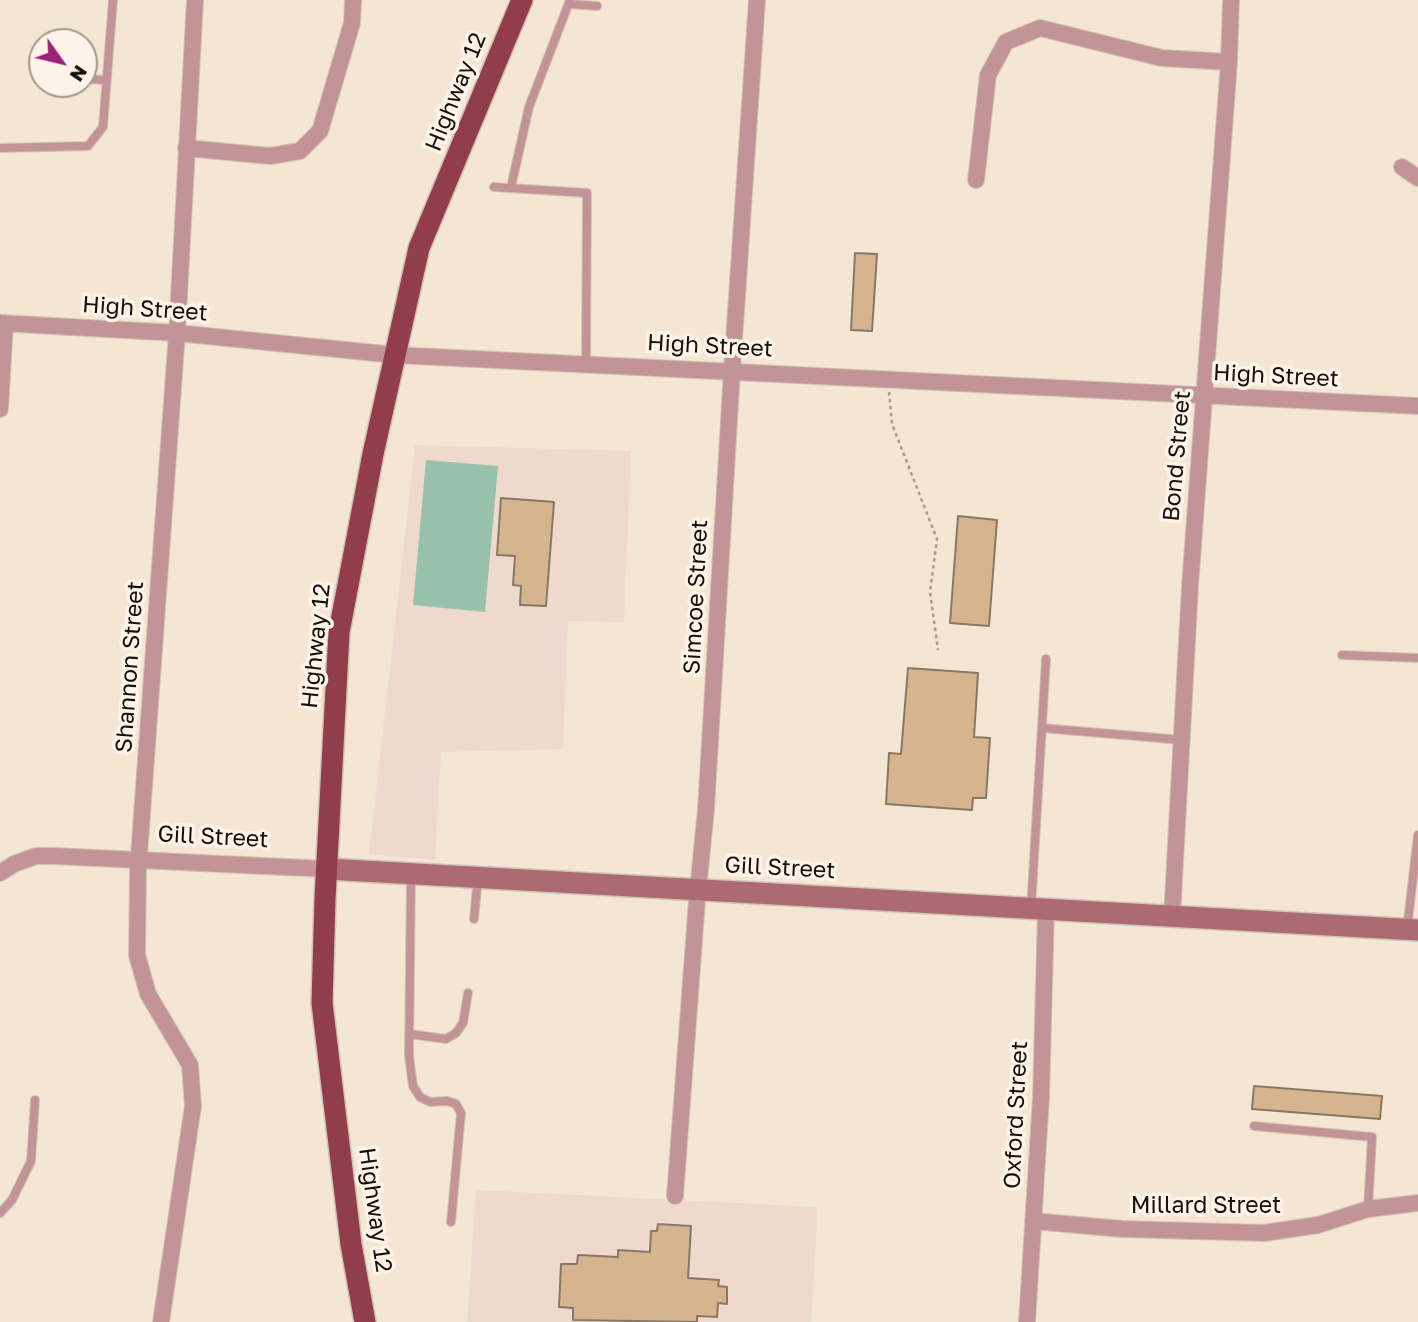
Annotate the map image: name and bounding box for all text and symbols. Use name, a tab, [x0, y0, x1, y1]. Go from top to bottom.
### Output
north arrow	[28, 28, 98, 98]
street label: Highway 12	[420, 29, 492, 155]
text: N	[66, 61, 93, 86]
street label: High Street	[81, 291, 209, 327]
street label: High Street	[646, 329, 774, 363]
street label: High Street	[1212, 359, 1340, 393]
street label: Bond Street	[1158, 389, 1196, 523]
street label: Simcoe Street	[678, 519, 714, 675]
street label: Shannon Street	[110, 580, 150, 754]
street label: Highway 12	[296, 582, 336, 710]
street label: Gill Street	[157, 820, 269, 854]
street label: Gill Street	[724, 851, 836, 885]
street label: Oxford Street	[998, 1040, 1034, 1190]
street label: Highway 12	[353, 1146, 397, 1274]
street label: Millard Street	[1131, 1192, 1281, 1220]

